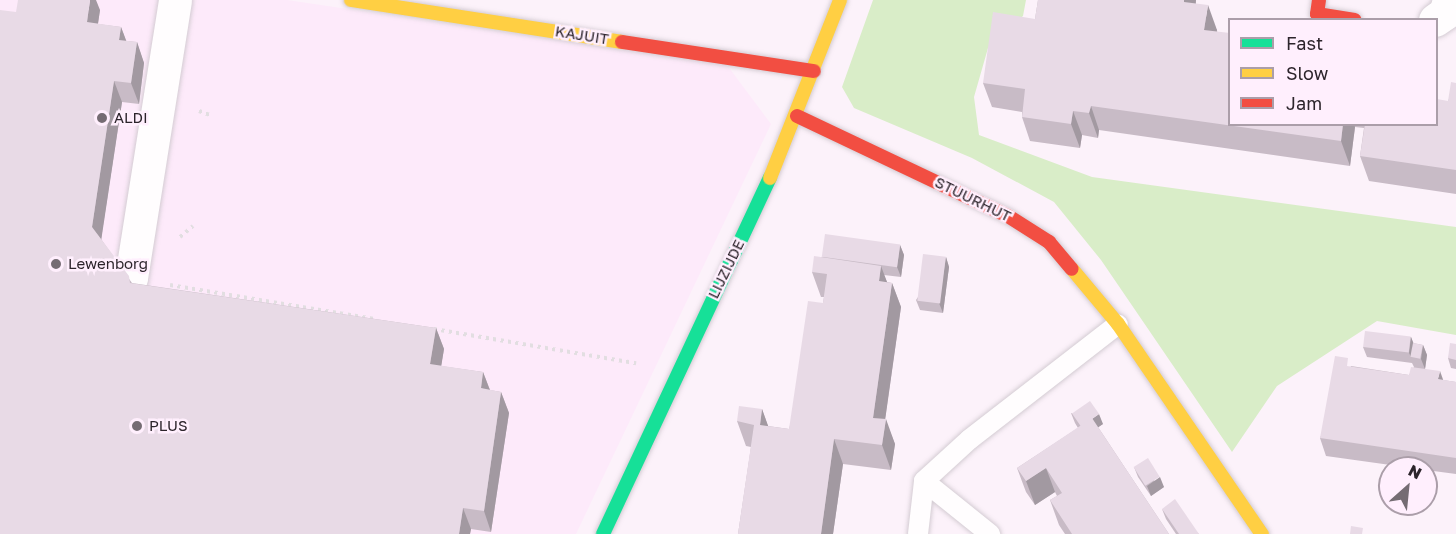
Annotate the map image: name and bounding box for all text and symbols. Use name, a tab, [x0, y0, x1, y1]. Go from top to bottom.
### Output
legend	[1228, 18, 1438, 126]
street label: KAJUIT	[554, 22, 610, 48]
text: Fast	[1286, 32, 1323, 54]
text: Slow	[1286, 62, 1328, 84]
text: Jam	[1286, 92, 1322, 114]
place label: ALDI	[114, 109, 148, 127]
marker: ALDI	[95, 111, 109, 125]
street label: STUURHUT	[932, 173, 1014, 225]
street label: LIJZIJDE	[704, 237, 748, 301]
place label: Lewenborg	[68, 255, 148, 273]
marker: Lewenborg	[49, 257, 63, 271]
place label: PLUS	[149, 417, 187, 435]
marker: PLUS	[130, 419, 144, 433]
north arrow	[1378, 456, 1438, 516]
text: N	[1405, 460, 1425, 483]

